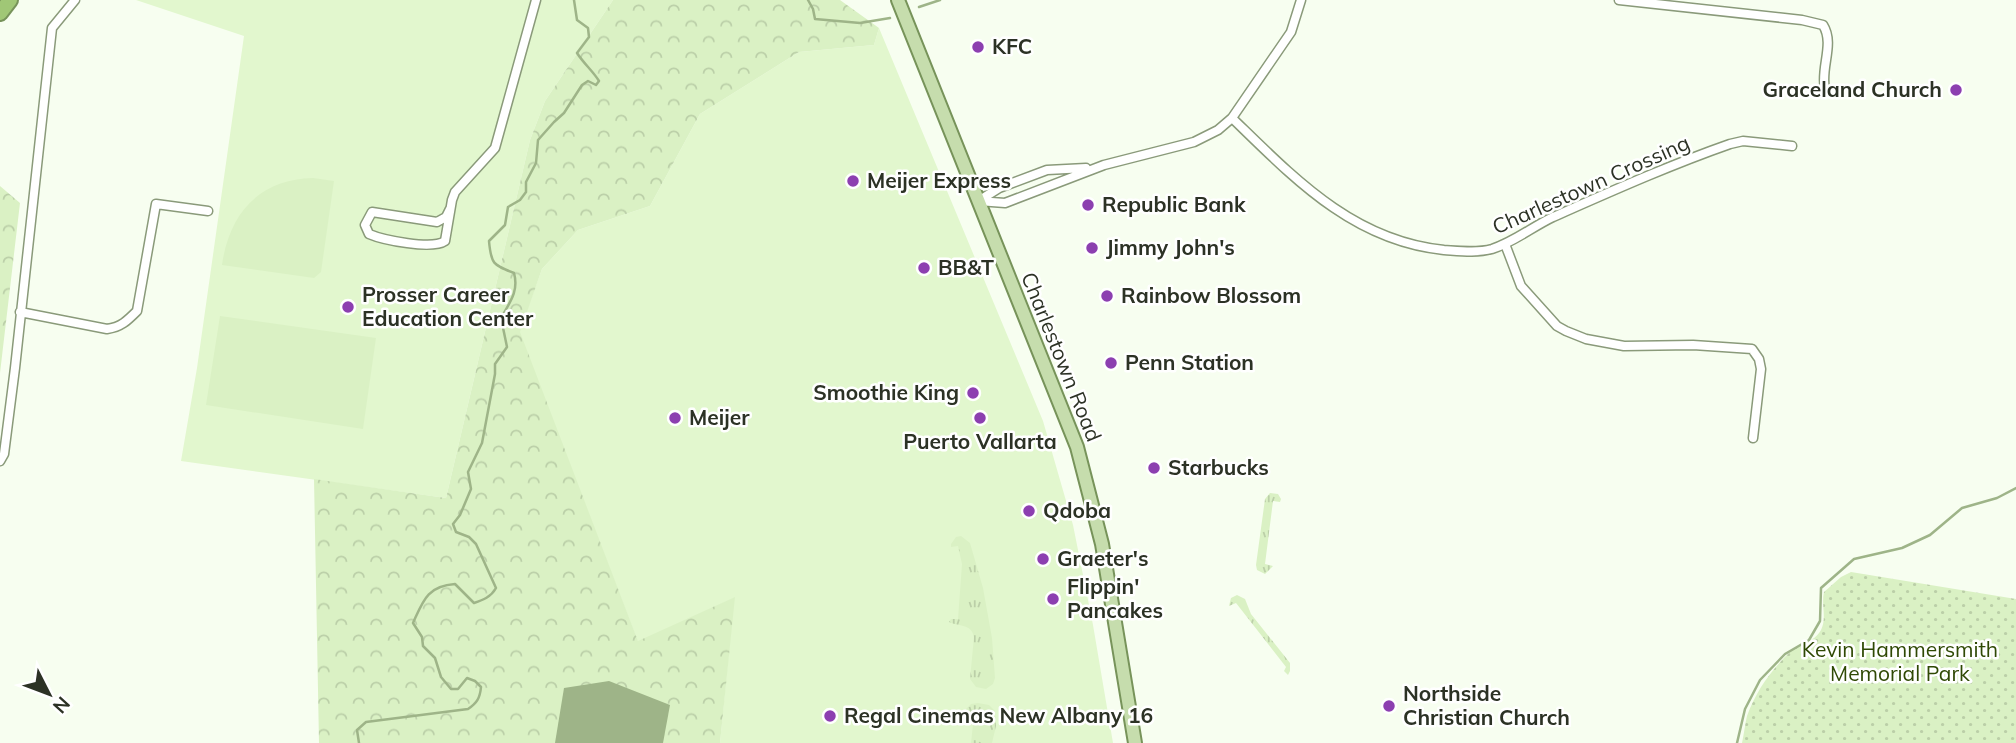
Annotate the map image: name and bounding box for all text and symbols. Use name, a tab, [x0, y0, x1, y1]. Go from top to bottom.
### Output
place label: KFC	[992, 33, 1032, 59]
marker: KFC	[970, 39, 986, 55]
place label: Graceland Church	[1763, 76, 1942, 102]
marker: Graceland Church	[1948, 82, 1964, 98]
street label: Charlestown Crossing	[1488, 129, 1693, 239]
place label: Meijer Express	[867, 167, 1011, 193]
marker: Meijer Express	[845, 173, 861, 189]
place label: Republic Bank	[1102, 191, 1246, 217]
marker: Republic Bank	[1080, 197, 1096, 213]
place label: Jimmy John's	[1106, 234, 1235, 260]
marker: Jimmy John's	[1084, 240, 1100, 256]
place label: BB&T	[938, 254, 994, 280]
marker: BB&T	[916, 260, 932, 276]
street label: Charlestown Road	[1016, 268, 1108, 445]
place label: Prosser Career Education Center	[362, 281, 534, 331]
place label: Rainbow Blossom	[1121, 282, 1301, 308]
marker: Rainbow Blossom	[1099, 288, 1115, 304]
marker: Prosser Career Education Center	[340, 299, 356, 315]
place label: Penn Station	[1125, 349, 1254, 375]
marker: Penn Station	[1103, 355, 1119, 371]
place label: Smoothie King	[813, 379, 959, 405]
marker: Smoothie King	[965, 385, 981, 401]
place label: Meijer	[689, 404, 750, 430]
marker: Meijer	[667, 410, 683, 426]
marker: Puerto Vallarta	[972, 410, 988, 426]
place label: Puerto Vallarta	[903, 428, 1057, 454]
place label: Starbucks	[1168, 454, 1269, 480]
marker: Starbucks	[1146, 460, 1162, 476]
place label: Qdoba	[1043, 497, 1111, 523]
marker: Qdoba	[1021, 503, 1037, 519]
place label: Graeter's	[1057, 545, 1148, 571]
marker: Graeter's	[1035, 551, 1051, 567]
place label: Flippin' Pancakes	[1067, 573, 1163, 623]
marker: Flippin' Pancakes	[1045, 591, 1061, 607]
park label: Kevin Hammersmith Memorial Park	[1802, 636, 1998, 686]
north arrow	[14, 659, 84, 729]
place label: Northside Christian Church	[1403, 680, 1570, 730]
text: N	[48, 692, 75, 719]
marker: Northside Christian Church	[1381, 698, 1397, 714]
place label: Regal Cinemas New Albany 16	[844, 702, 1153, 728]
marker: Regal Cinemas New Albany 16	[822, 708, 838, 724]

